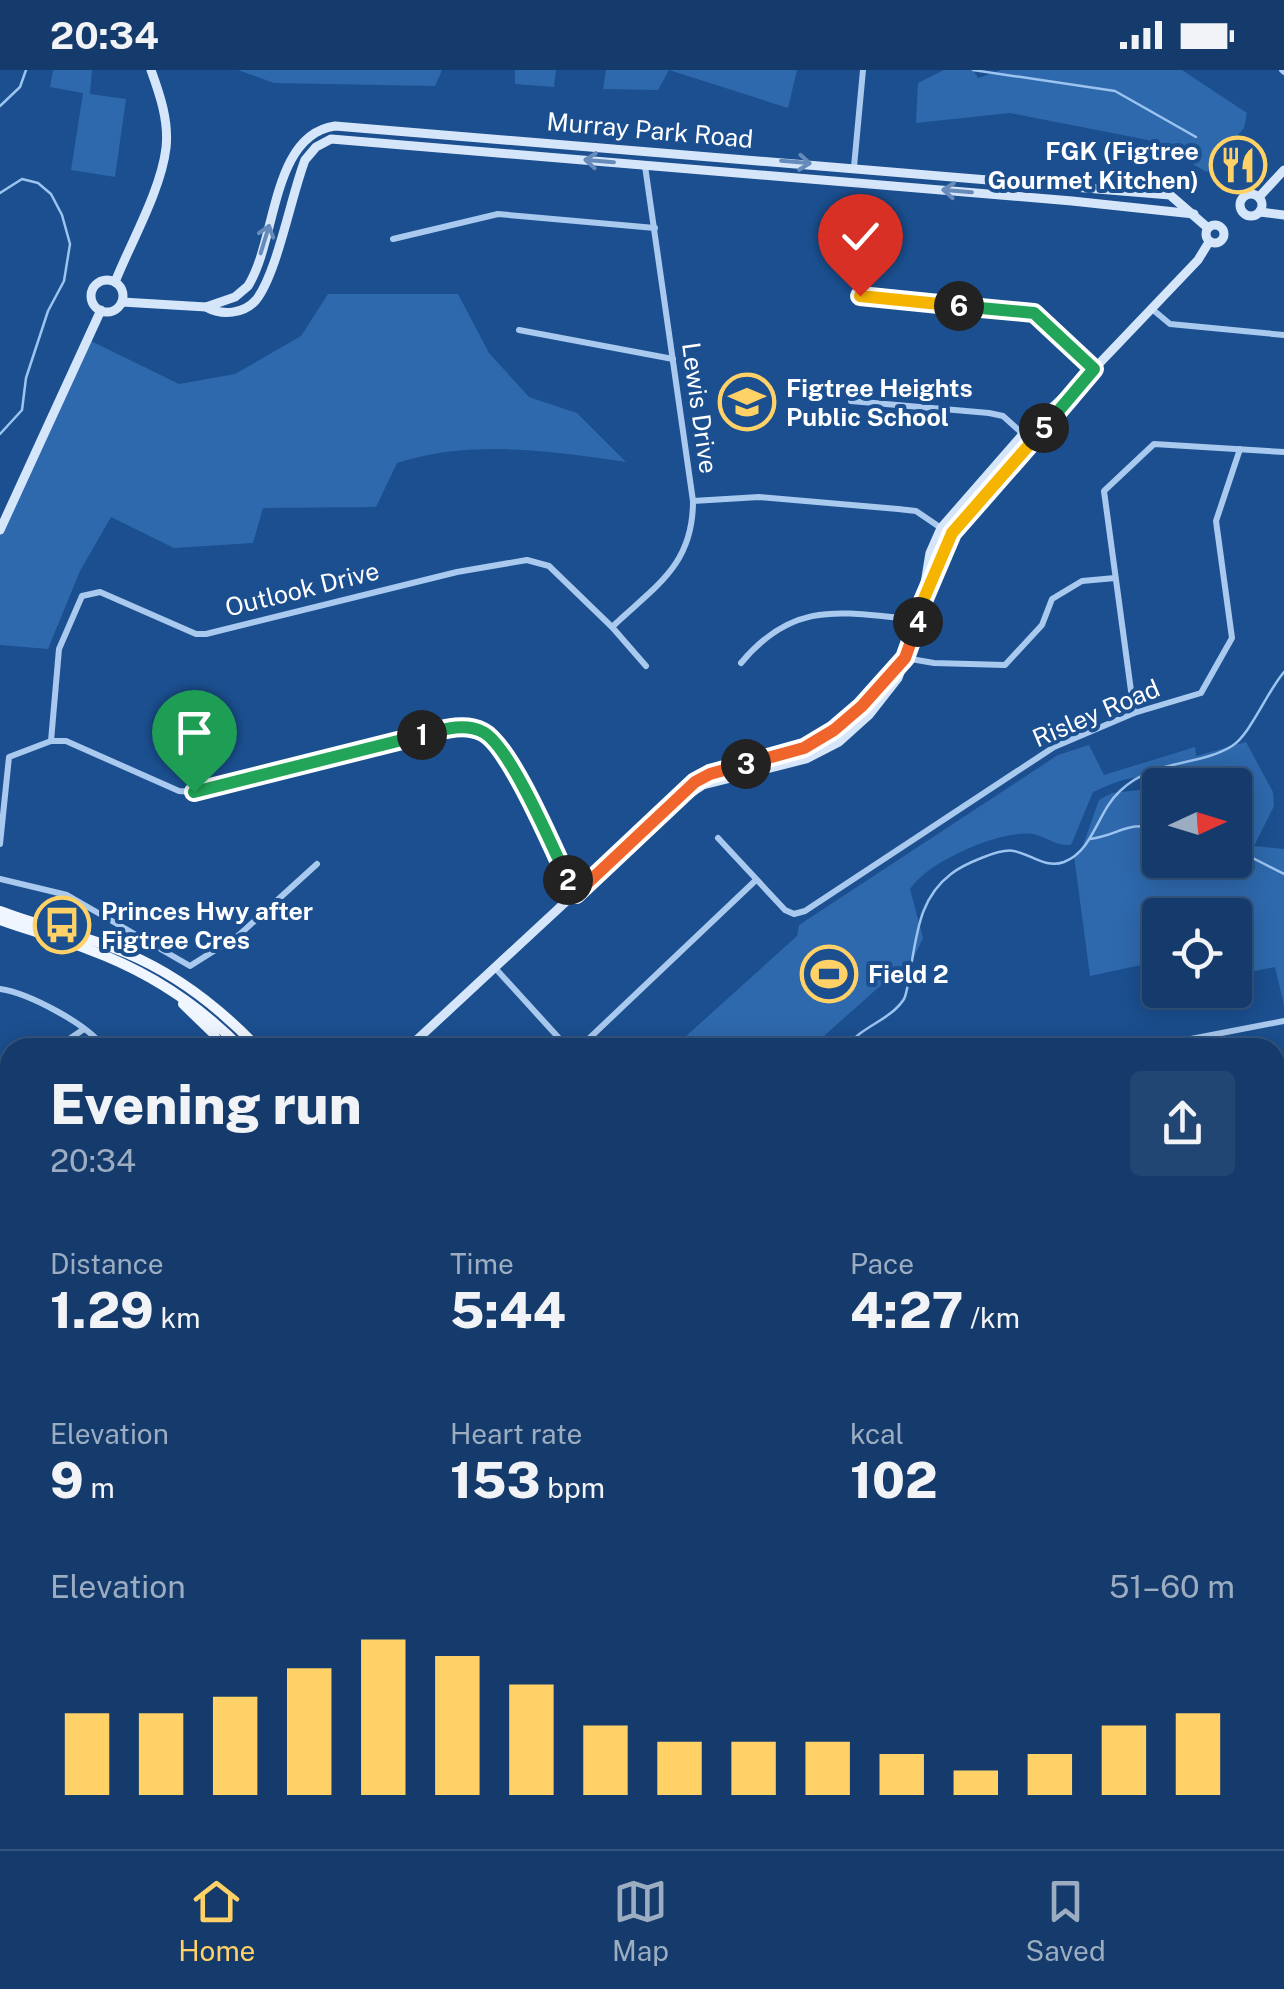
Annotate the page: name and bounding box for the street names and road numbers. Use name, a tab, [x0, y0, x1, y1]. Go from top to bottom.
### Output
street label: Murray Park Road	[545, 106, 755, 154]
street label: Lewis Drive	[676, 341, 724, 475]
street label: Outlook Drive	[222, 555, 382, 623]
street label: Risley Road	[1028, 673, 1164, 753]

